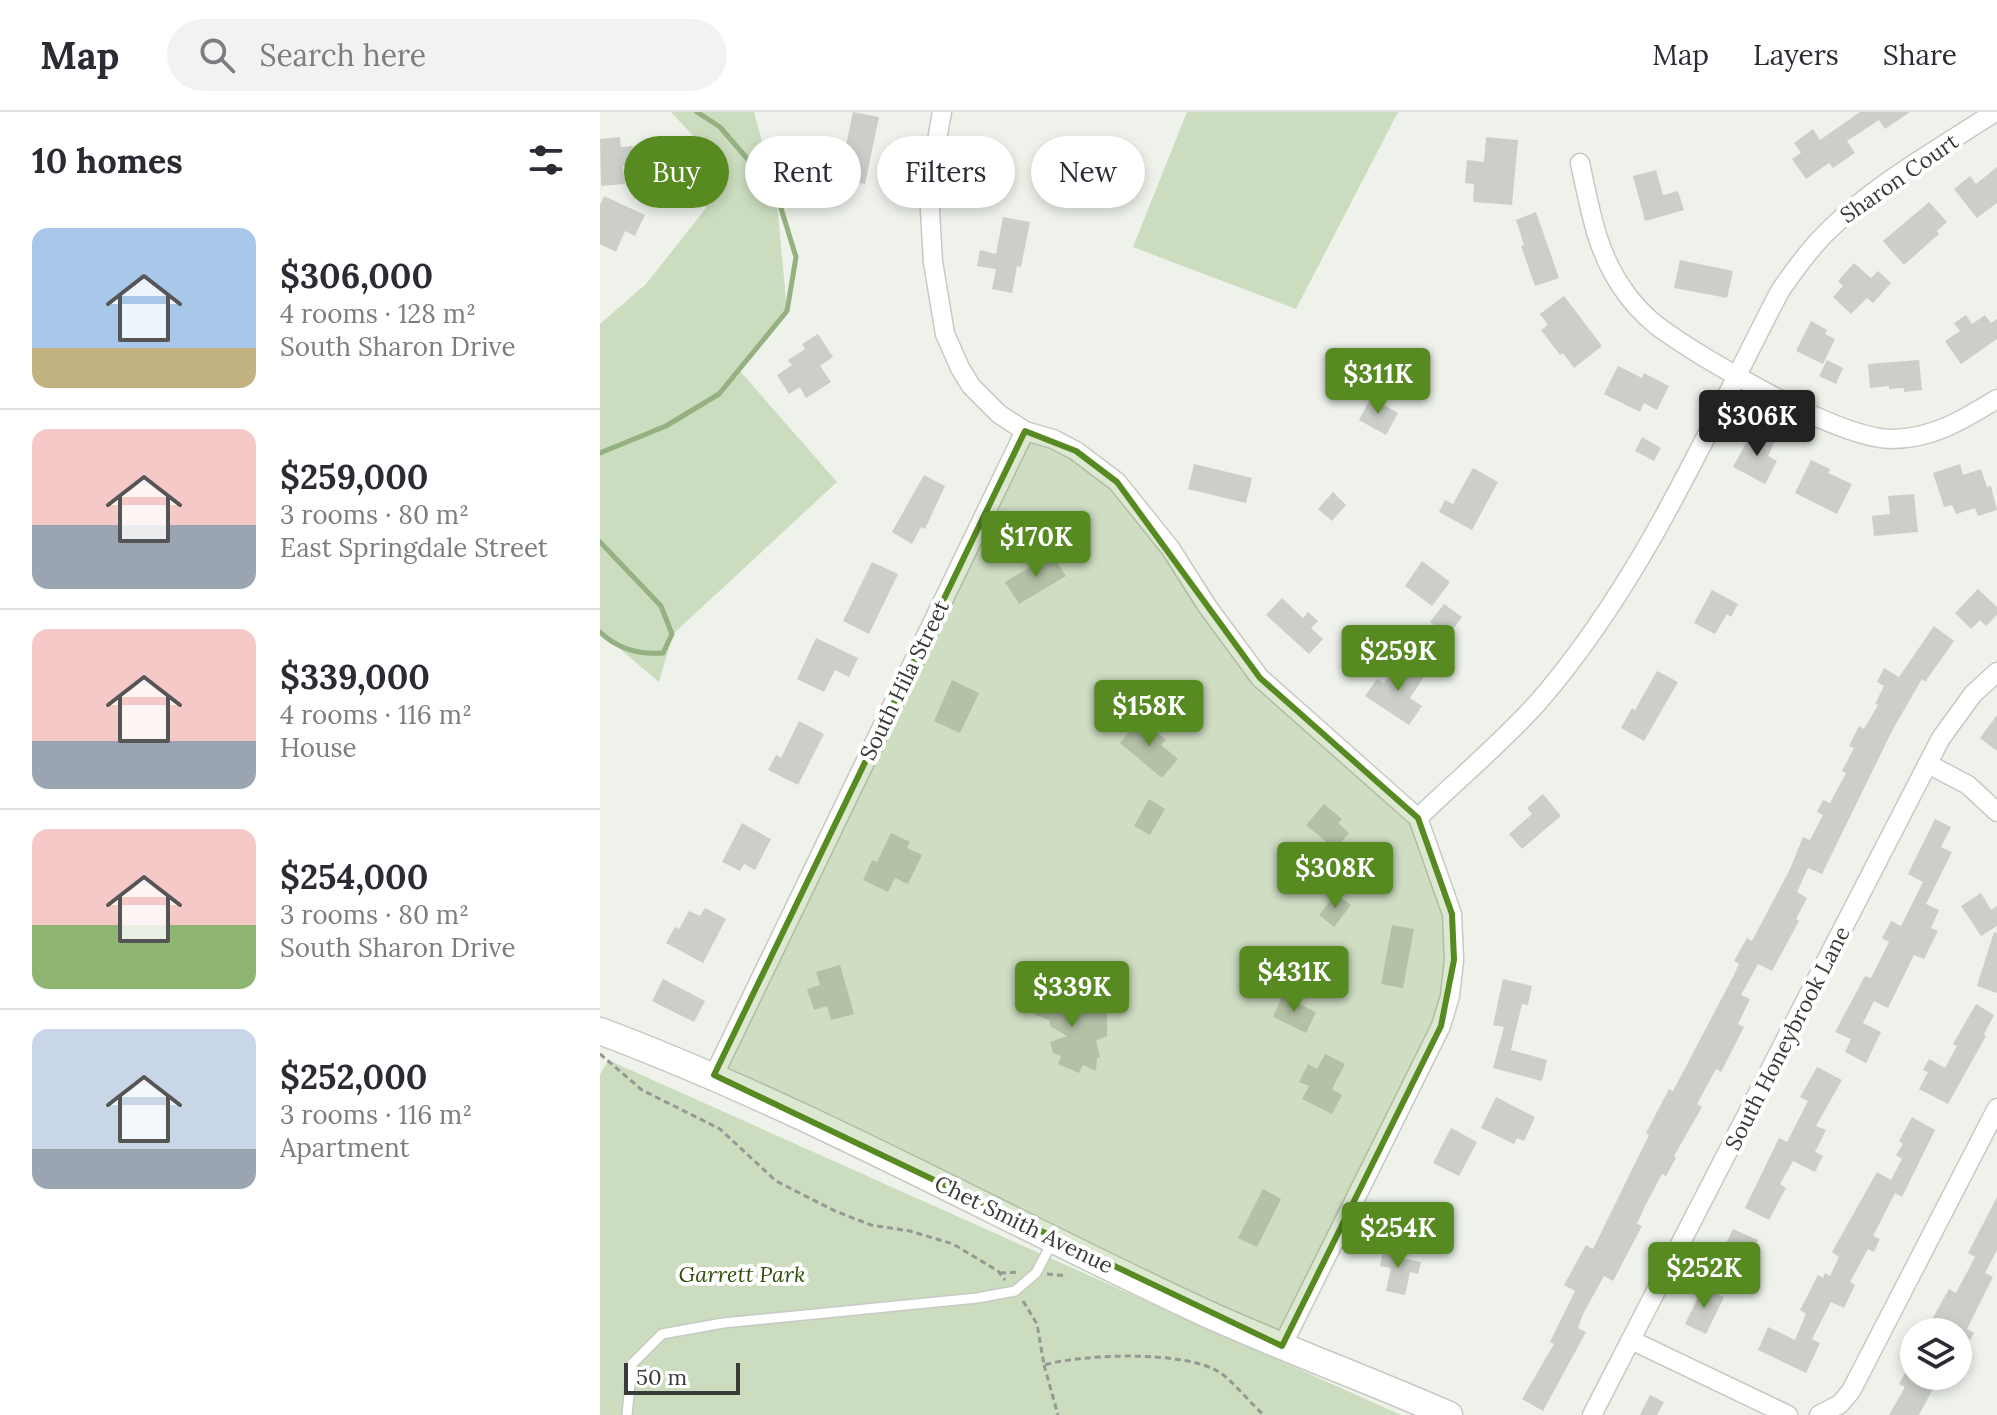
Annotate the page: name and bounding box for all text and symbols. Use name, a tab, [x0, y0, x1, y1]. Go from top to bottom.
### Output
search box	[167, 19, 727, 91]
text: Map	[40, 31, 119, 79]
icon: search	[195, 33, 239, 77]
text: Search here	[259, 36, 426, 74]
text: Map	[1652, 37, 1709, 73]
text: Layers	[1753, 37, 1839, 73]
text: Share	[1883, 37, 1957, 73]
street label: Sharon Court	[1834, 127, 1964, 229]
chip: Buy	[624, 136, 729, 208]
chip: Rent	[745, 136, 861, 208]
chip: Filters	[877, 136, 1015, 208]
chip: New	[1031, 136, 1145, 208]
icon: filters	[524, 138, 568, 182]
text: 10 homes	[32, 139, 183, 182]
text: $306,000	[280, 254, 433, 297]
icon: home	[96, 260, 192, 356]
text: 4 rooms · 128 m²	[280, 297, 476, 330]
text: South Sharon Drive	[280, 330, 516, 363]
pin: $311K	[1322, 348, 1434, 416]
text: $311K	[1343, 357, 1413, 390]
pin: $306K	[1701, 390, 1813, 458]
text: $306K	[1717, 399, 1797, 432]
text: $259,000	[280, 455, 428, 498]
icon: home	[96, 461, 192, 557]
text: 3 rooms · 80 m²	[280, 498, 469, 531]
pin: $170K	[980, 511, 1092, 579]
text: $170K	[999, 520, 1073, 553]
text: East Springdale Street	[280, 531, 548, 564]
street label: South Hila Street	[853, 595, 955, 765]
pin: $259K	[1342, 625, 1454, 693]
text: $259K	[1360, 634, 1436, 667]
text: $339,000	[280, 655, 430, 698]
icon: home	[96, 661, 192, 757]
pin: $158K	[1093, 680, 1205, 748]
text: $158K	[1112, 689, 1186, 722]
text: 4 rooms · 116 m²	[280, 698, 472, 731]
text: House	[280, 731, 357, 764]
pin: $308K	[1279, 842, 1391, 910]
text: $308K	[1295, 851, 1375, 884]
text: $254,000	[280, 855, 428, 898]
icon: home	[96, 861, 192, 957]
text: 3 rooms · 80 m²	[280, 898, 469, 931]
street label: South Honeybrook Lane	[1718, 921, 1856, 1155]
text: South Sharon Drive	[280, 931, 516, 964]
pin: $431K	[1238, 946, 1350, 1014]
text: $431K	[1257, 955, 1331, 988]
pin: $339K	[1016, 961, 1128, 1029]
text: $339K	[1033, 970, 1111, 1003]
text: $252,000	[280, 1055, 427, 1098]
icon: home	[96, 1061, 192, 1157]
text: 3 rooms · 116 m²	[280, 1098, 472, 1131]
text: Apartment	[280, 1131, 410, 1164]
street label: Chet Smith Avenue	[930, 1169, 1118, 1279]
pin: $254K	[1342, 1202, 1454, 1270]
text: $254K	[1360, 1211, 1436, 1244]
pin: $252K	[1648, 1242, 1760, 1310]
text: $252K	[1666, 1251, 1742, 1284]
park label: Garrett Park	[679, 1260, 805, 1288]
map controls	[1900, 1318, 1972, 1390]
button: layers	[1900, 1318, 1972, 1390]
scale bar	[624, 1359, 740, 1395]
text: 50 m	[636, 1363, 687, 1391]

